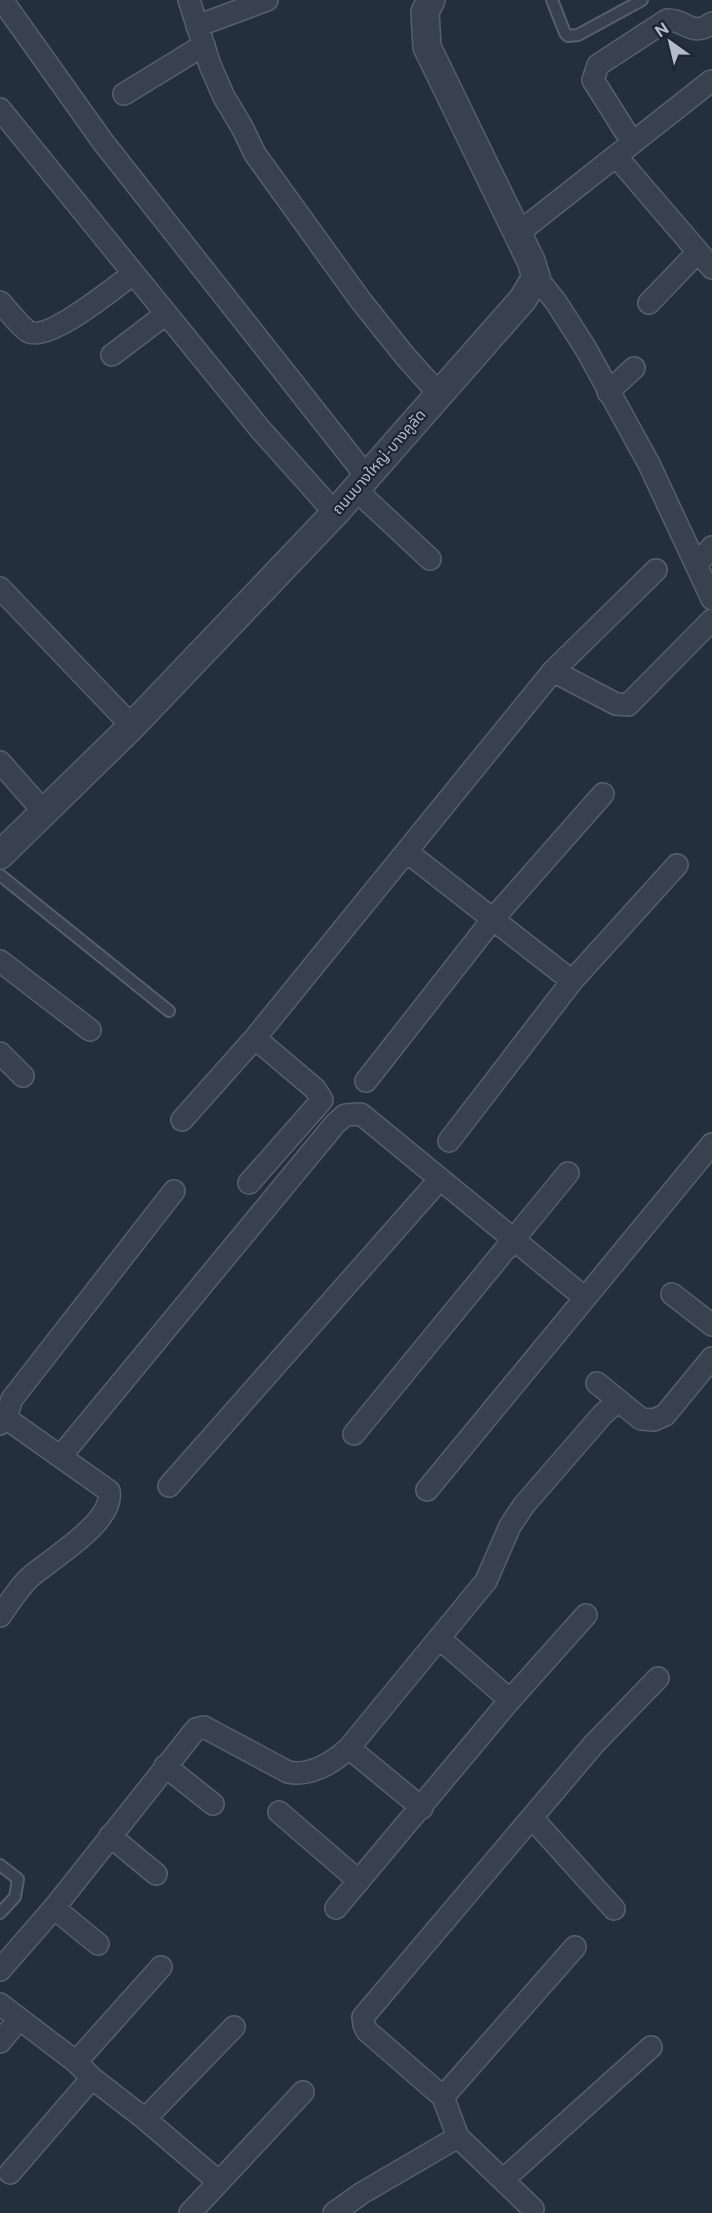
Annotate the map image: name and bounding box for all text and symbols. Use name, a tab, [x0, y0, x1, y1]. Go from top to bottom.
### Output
north arrow	[640, 12, 700, 72]
text: N	[651, 19, 672, 41]
street label: ถนนบางใหญ่-บางคูลัด	[328, 406, 430, 518]

